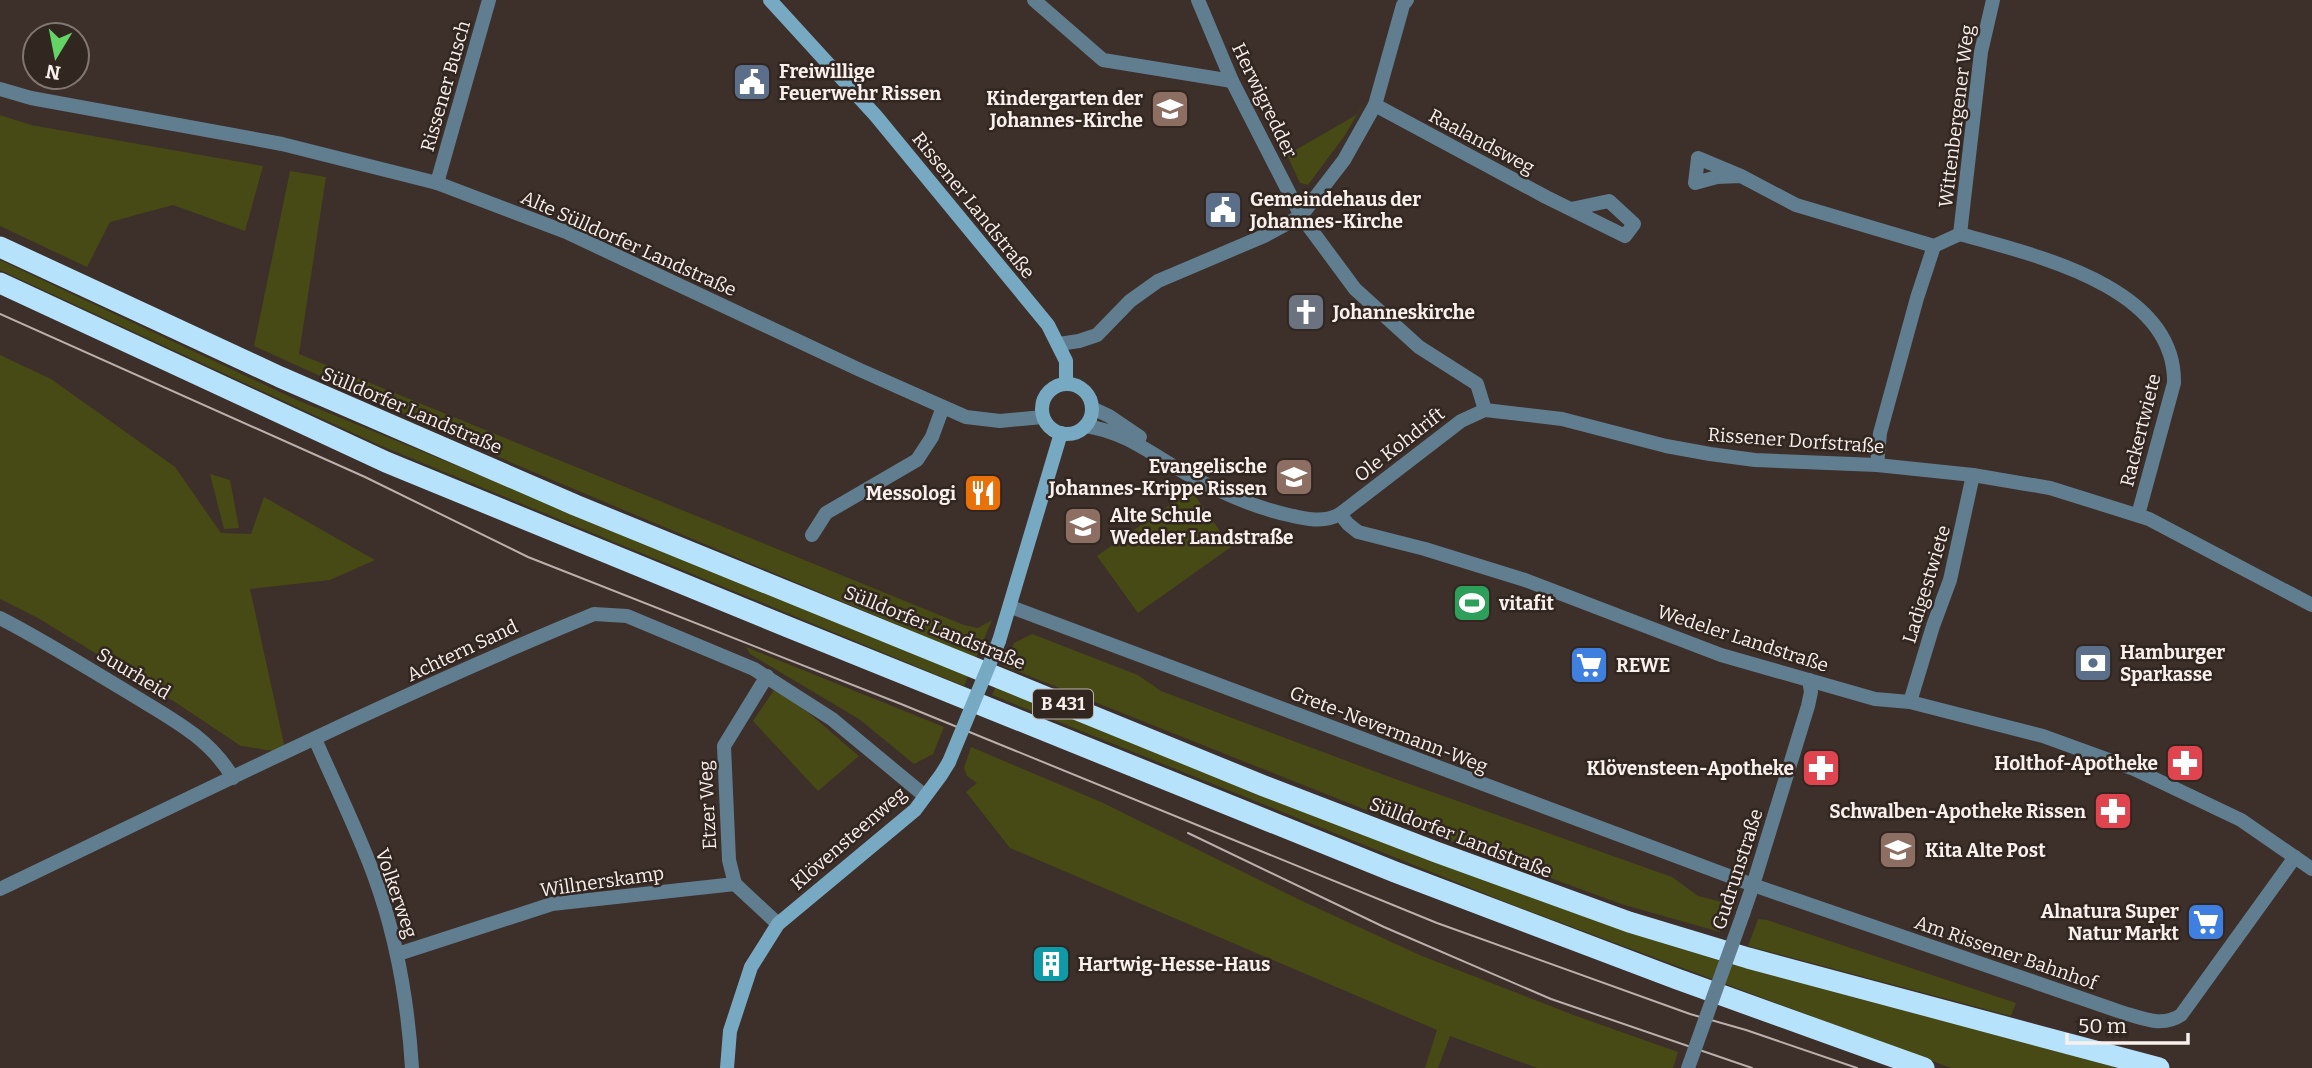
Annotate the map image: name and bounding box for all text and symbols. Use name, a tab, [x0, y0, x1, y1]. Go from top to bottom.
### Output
street label: Rissener Busch	[416, 18, 475, 154]
north arrow	[21, 21, 91, 91]
street label: Wittenbergener Weg	[1934, 23, 1979, 209]
street label: Herwigredder	[1227, 39, 1302, 162]
text: N	[44, 60, 62, 85]
place label: Freiwillige Feuerwehr Rissen	[779, 60, 942, 105]
public building icon: Freiwillige Feuerwehr Rissen	[731, 61, 773, 103]
place label: Kindergarten der Johannes-Kirche	[986, 87, 1143, 132]
school or university icon: Kindergarten der Johannes-Kirche	[1149, 88, 1191, 130]
street label: Raalandsweg	[1425, 104, 1539, 179]
street label: Rissener Landstraße	[907, 127, 1040, 283]
street label: Alte Sülldorfer Landstraße	[518, 185, 740, 301]
place label: Gemeindehaus der Johannes-Kirche	[1249, 188, 1421, 233]
public building icon: Gemeindehaus der Johannes-Kirche	[1202, 189, 1244, 231]
church icon: Johanneskirche	[1285, 291, 1327, 333]
place label: Johanneskirche	[1332, 301, 1475, 324]
street label: Sülldorfer Landstraße	[318, 362, 506, 459]
street label: Rackertwiete	[2115, 371, 2166, 489]
street label: Ole Kohdrift	[1350, 402, 1449, 487]
street label: Rissener Dorfstraße	[1707, 423, 1885, 458]
place label: Evangelische Johannes-Krippe Rissen	[1048, 455, 1268, 500]
school or university icon: Evangelische Johannes-Krippe Rissen	[1273, 456, 1315, 498]
restaurant icon: Messologi	[962, 472, 1004, 514]
place label: Messologi	[866, 482, 956, 505]
place label: Alte Schule Wedeler Landstraße	[1110, 504, 1294, 549]
school or university icon: Alte Schule Wedeler Landstraße	[1062, 505, 1104, 547]
street label: Ladigestwiete	[1898, 522, 1955, 646]
street label: Sülldorfer Landstraße	[841, 580, 1029, 674]
sports icon: vitafit	[1451, 582, 1493, 624]
place label: vitafit	[1498, 592, 1554, 615]
street label: Wedeler Landstraße	[1654, 600, 1831, 677]
street label: Achtern Sand	[403, 615, 521, 686]
place label: Hamburger Sparkasse	[2120, 641, 2225, 686]
street label: Suurheid	[93, 642, 175, 704]
bank icon: Hamburger Sparkasse	[2072, 642, 2114, 684]
supermarket icon: REWE	[1568, 644, 1610, 686]
place label: REWE	[1616, 654, 1670, 677]
street label: Grete-Nevermann-Weg	[1287, 681, 1491, 778]
road number: B 431	[1033, 690, 1093, 718]
pharmacy icon: Holthof-Apotheke	[2164, 742, 2206, 784]
pharmacy icon: Klövensteen-Apotheke	[1800, 747, 1842, 789]
place label: Holthof-Apotheke	[1994, 752, 2158, 775]
place label: Klövensteen-Apotheke	[1586, 757, 1794, 780]
street label: Etzer Weg	[694, 759, 721, 850]
street label: Klövensteenweg	[786, 782, 911, 895]
pharmacy icon: Schwalben-Apotheke Rissen	[2092, 790, 2134, 832]
street label: Sülldorfer Landstraße	[1366, 792, 1555, 883]
place label: Schwalben-Apotheke Rissen	[1829, 800, 2087, 823]
street label: Gudrunstraße	[1707, 806, 1768, 932]
school or university icon: Kita Alte Post	[1877, 829, 1919, 871]
place label: Kita Alte Post	[1925, 839, 2046, 862]
street label: Volkerweg	[371, 845, 423, 941]
street label: Willnerskamp	[539, 861, 666, 902]
place label: Alnatura Super Natur Markt	[2041, 900, 2179, 945]
supermarket icon: Alnatura Super Natur Markt	[2185, 901, 2227, 943]
street label: Am Rissener Bahnhof	[1912, 910, 2101, 995]
building icon: Hartwig-Hesse-Haus	[1030, 943, 1072, 985]
place label: Hartwig-Hesse-Haus	[1078, 953, 1270, 976]
scale bar	[2067, 1002, 2188, 1046]
text: 50 m	[2078, 1013, 2127, 1039]

